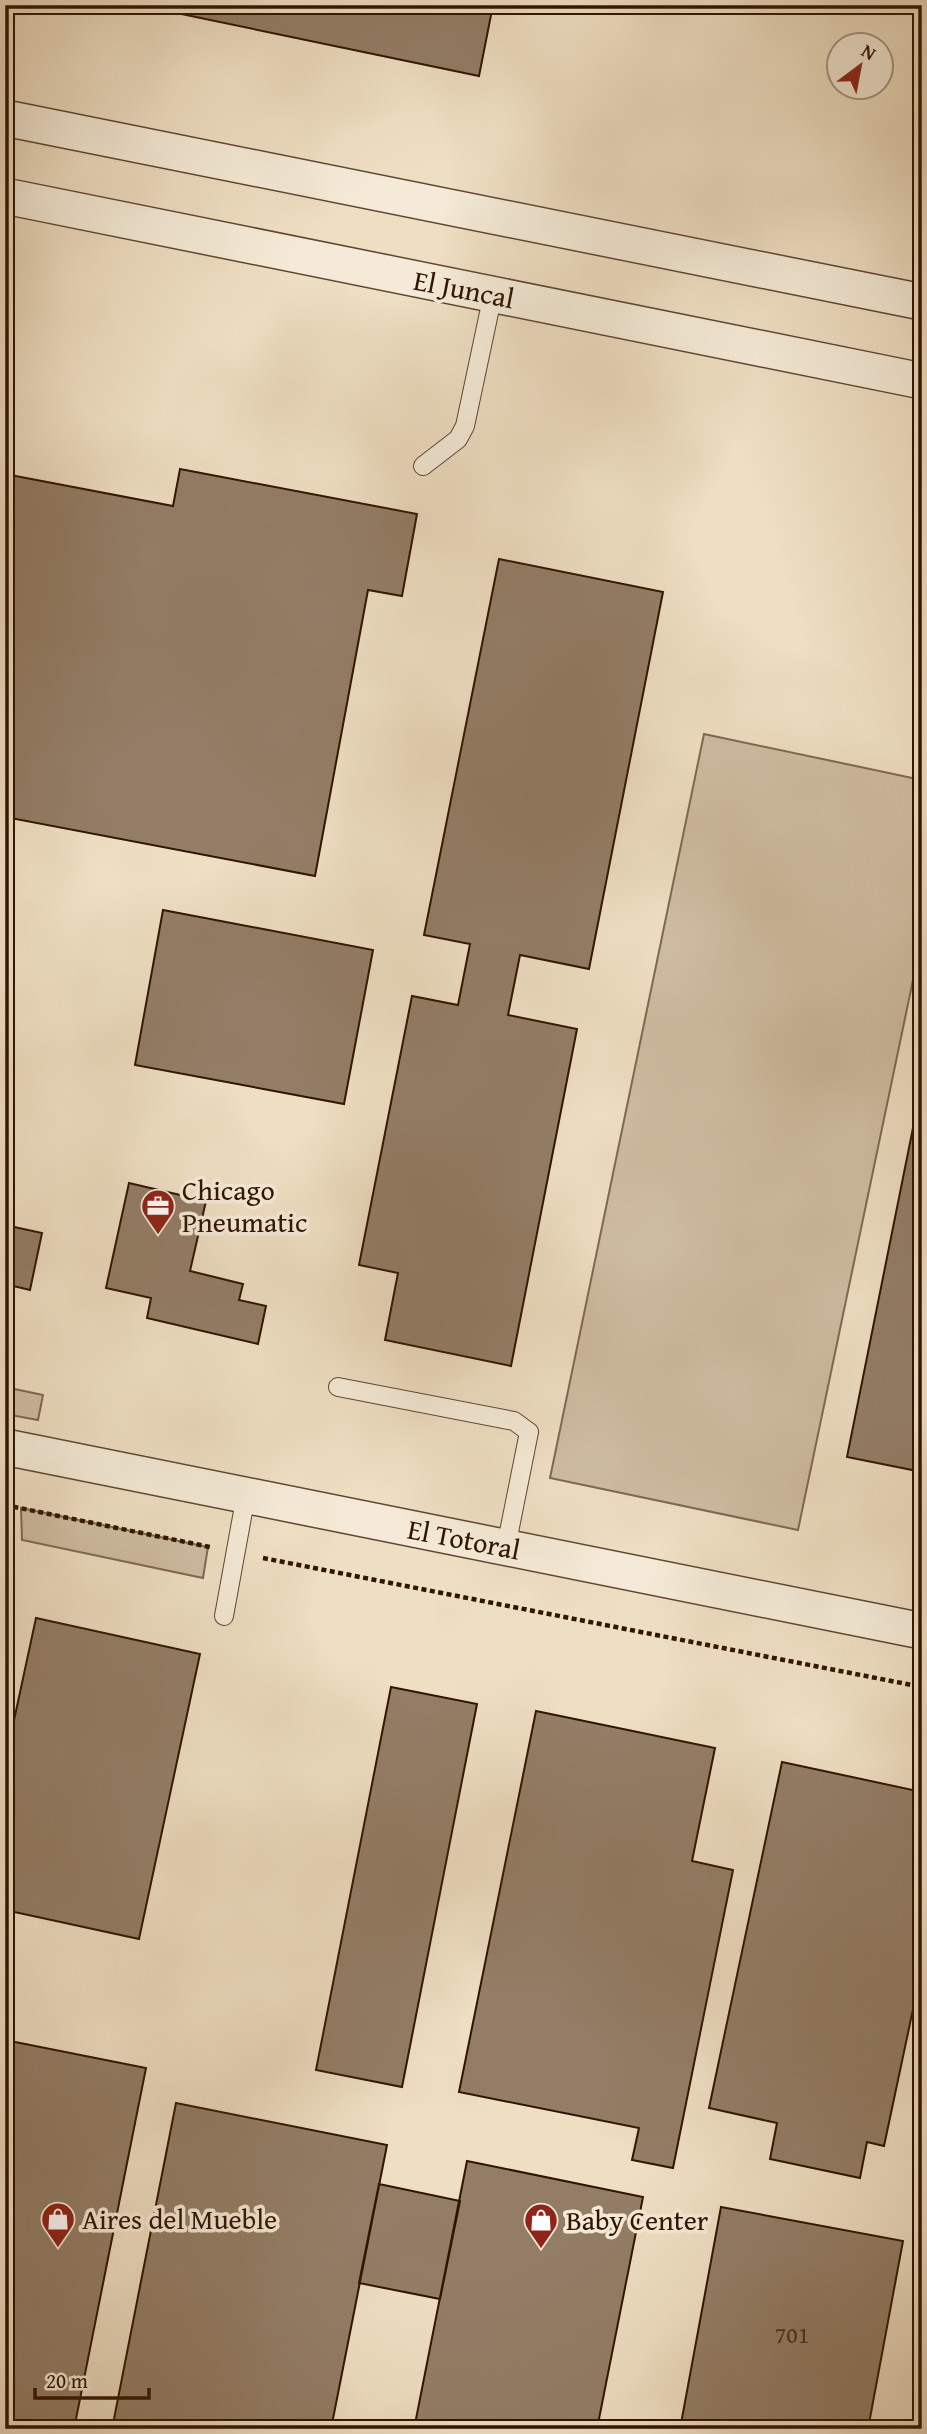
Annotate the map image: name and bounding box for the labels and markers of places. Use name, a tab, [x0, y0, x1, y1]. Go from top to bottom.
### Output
place label: Chicago Pneumatic	[182, 1169, 307, 1242]
office icon: Chicago Pneumatic	[139, 1187, 177, 1236]
place label: Aires del Mueble	[82, 2198, 277, 2239]
place label: Baby Center	[566, 2199, 709, 2240]
shop icon: Aires del Mueble	[39, 2200, 77, 2249]
shop icon: Baby Center	[522, 2201, 560, 2250]

